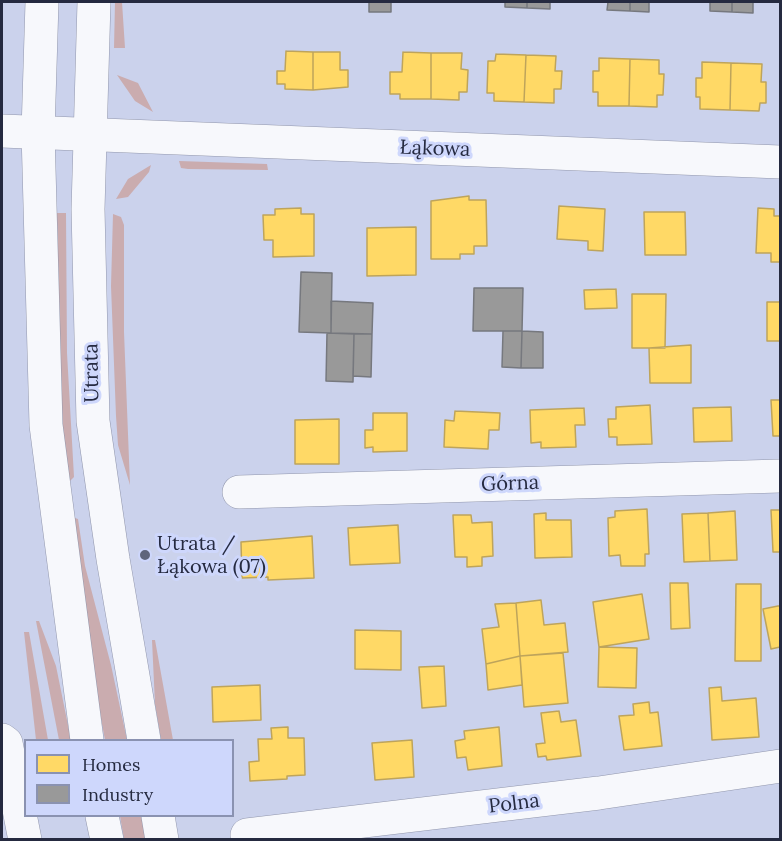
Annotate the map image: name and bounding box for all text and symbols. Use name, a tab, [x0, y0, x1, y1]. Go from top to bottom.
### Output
street label: Łąkowa	[399, 136, 471, 162]
street label: Utrata	[79, 343, 105, 403]
street label: Górna	[481, 471, 539, 497]
place label: Utrata / Łąkowa (07)	[157, 532, 266, 579]
marker: Utrata / Łąkowa (07)	[138, 548, 152, 562]
legend	[24, 739, 234, 817]
text: Homes	[82, 753, 140, 776]
text: Industry	[82, 783, 153, 806]
street label: Polna	[487, 789, 541, 819]

